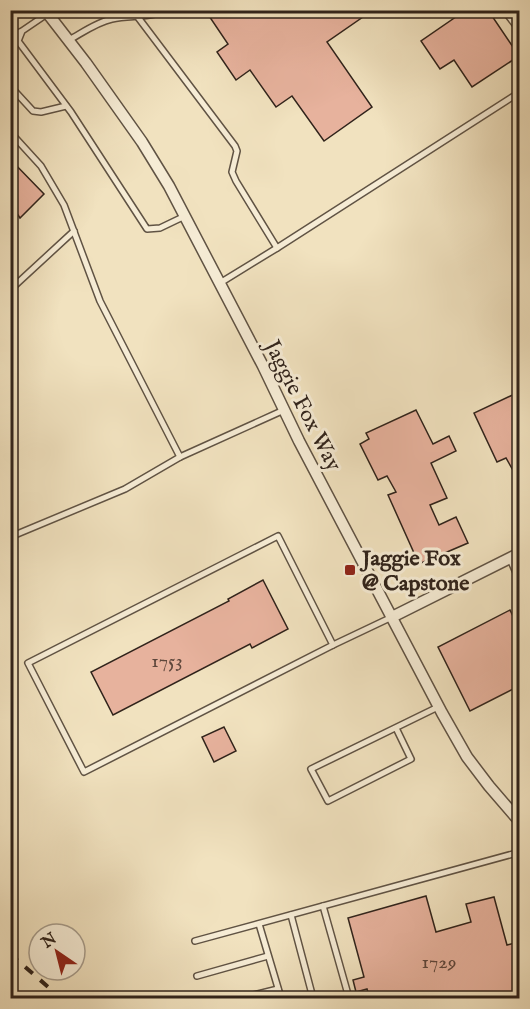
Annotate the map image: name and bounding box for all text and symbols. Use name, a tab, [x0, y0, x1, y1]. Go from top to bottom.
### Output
street label: Jaggie Fox Way	[256, 333, 347, 476]
place label: Jaggie Fox @ Capstone	[359, 545, 469, 598]
marker: Jaggie Fox @ Capstone	[343, 563, 357, 577]
house number: 1753	[151, 649, 183, 674]
north arrow	[27, 922, 87, 982]
text: N	[37, 929, 61, 954]
house number: 1729	[422, 950, 456, 975]

